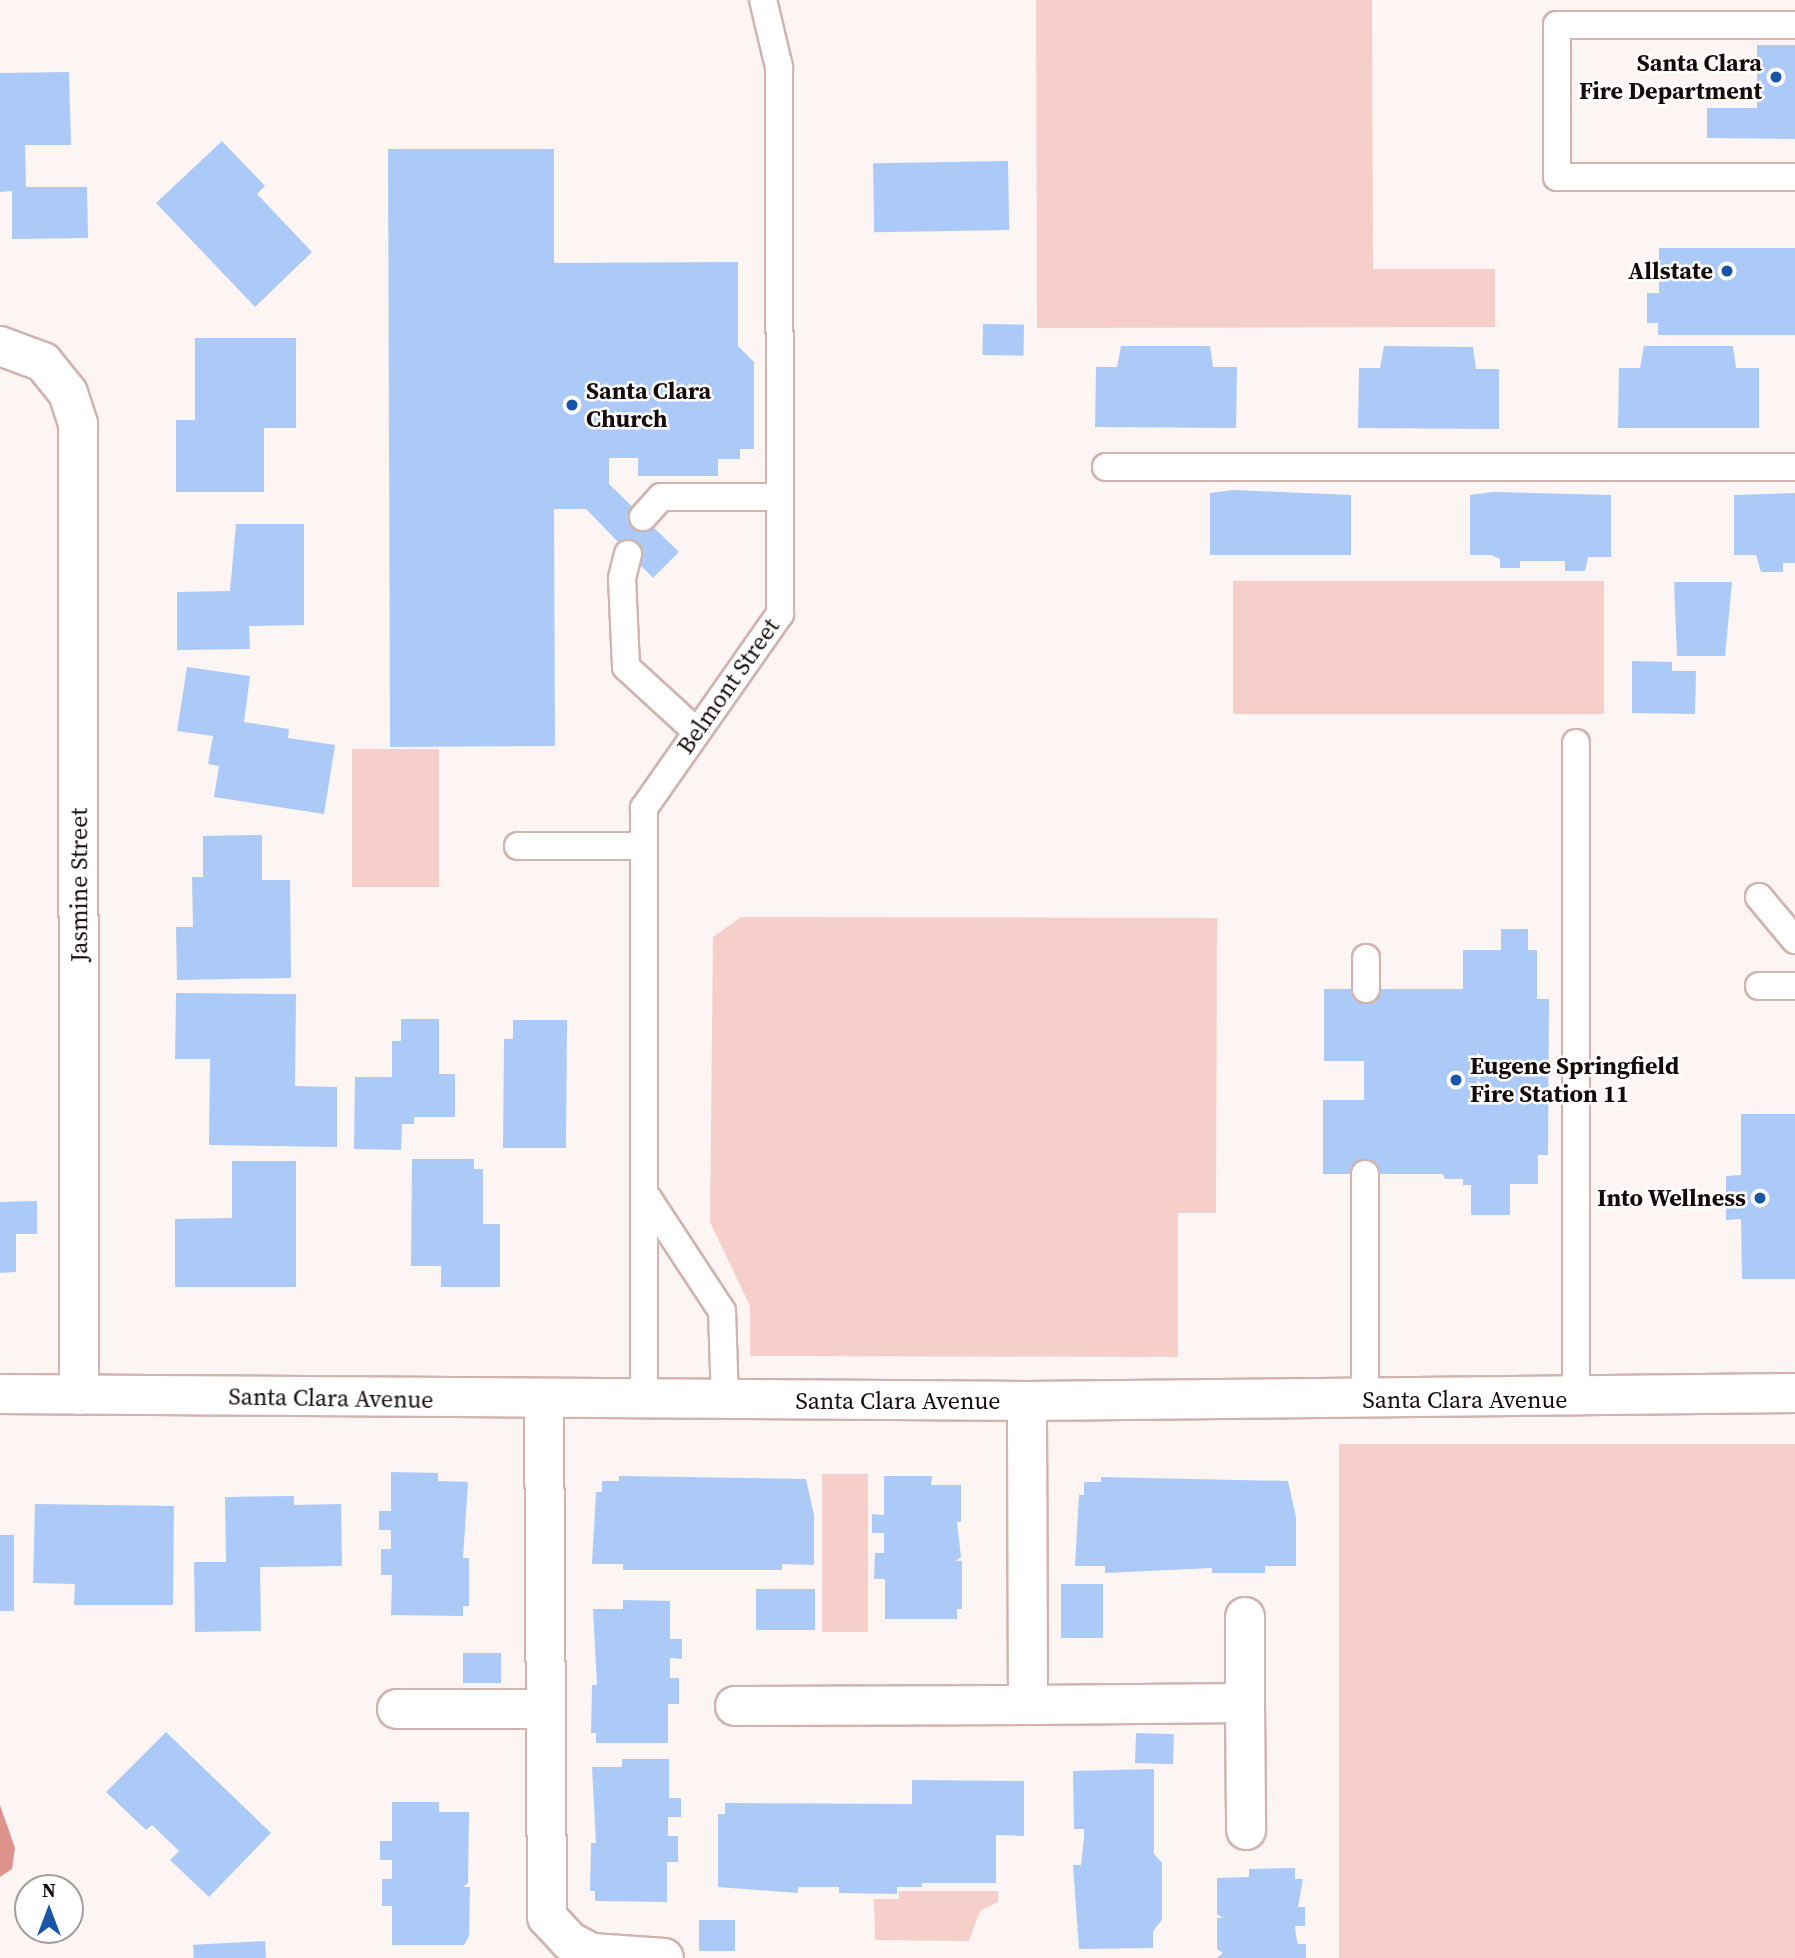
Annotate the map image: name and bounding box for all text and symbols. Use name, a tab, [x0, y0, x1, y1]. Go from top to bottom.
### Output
place label: Santa Clara Fire Department	[1579, 49, 1762, 105]
marker: Santa Clara Fire Department	[1768, 69, 1784, 85]
place label: Allstate	[1628, 257, 1713, 285]
marker: Allstate	[1719, 263, 1735, 279]
place label: Santa Clara Church	[586, 377, 711, 433]
marker: Santa Clara Church	[564, 397, 580, 413]
street label: Belmont Street	[671, 613, 785, 759]
street label: Jasmine Street	[65, 808, 93, 962]
place label: Eugene Springfield Fire Station 11	[1470, 1052, 1679, 1108]
marker: Eugene Springfield Fire Station 11	[1448, 1072, 1464, 1088]
place label: Into Wellness	[1597, 1184, 1746, 1212]
marker: Into Wellness	[1752, 1190, 1768, 1206]
street label: Santa Clara Avenue	[228, 1382, 434, 1414]
street label: Santa Clara Avenue	[1362, 1386, 1568, 1414]
street label: Santa Clara Avenue	[795, 1387, 1001, 1415]
north arrow	[14, 1874, 84, 1944]
text: N	[42, 1877, 56, 1903]

